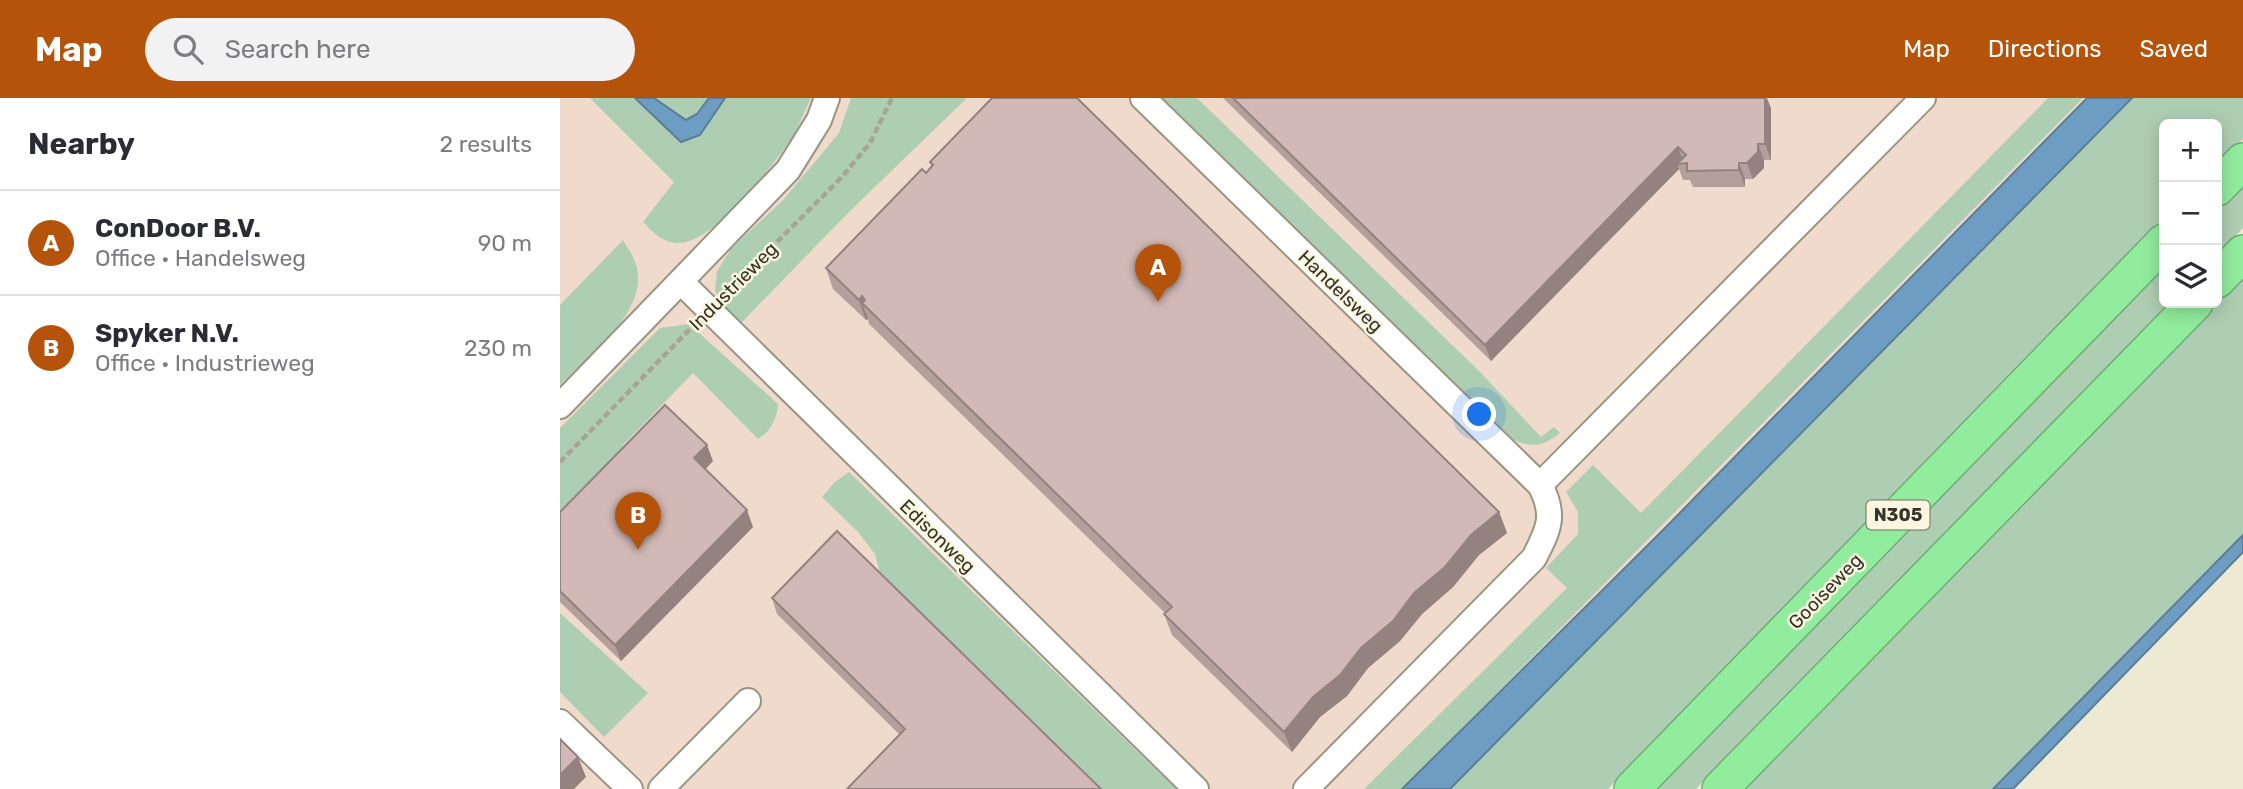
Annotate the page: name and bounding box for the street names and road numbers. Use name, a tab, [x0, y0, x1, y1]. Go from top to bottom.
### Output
street label: Industrieweg	[684, 237, 782, 335]
street label: Handelsweg	[1294, 245, 1388, 337]
street label: Edisonweg	[895, 495, 980, 578]
road number: N305	[1866, 500, 1930, 530]
street label: Gooiseweg	[1784, 549, 1867, 634]

